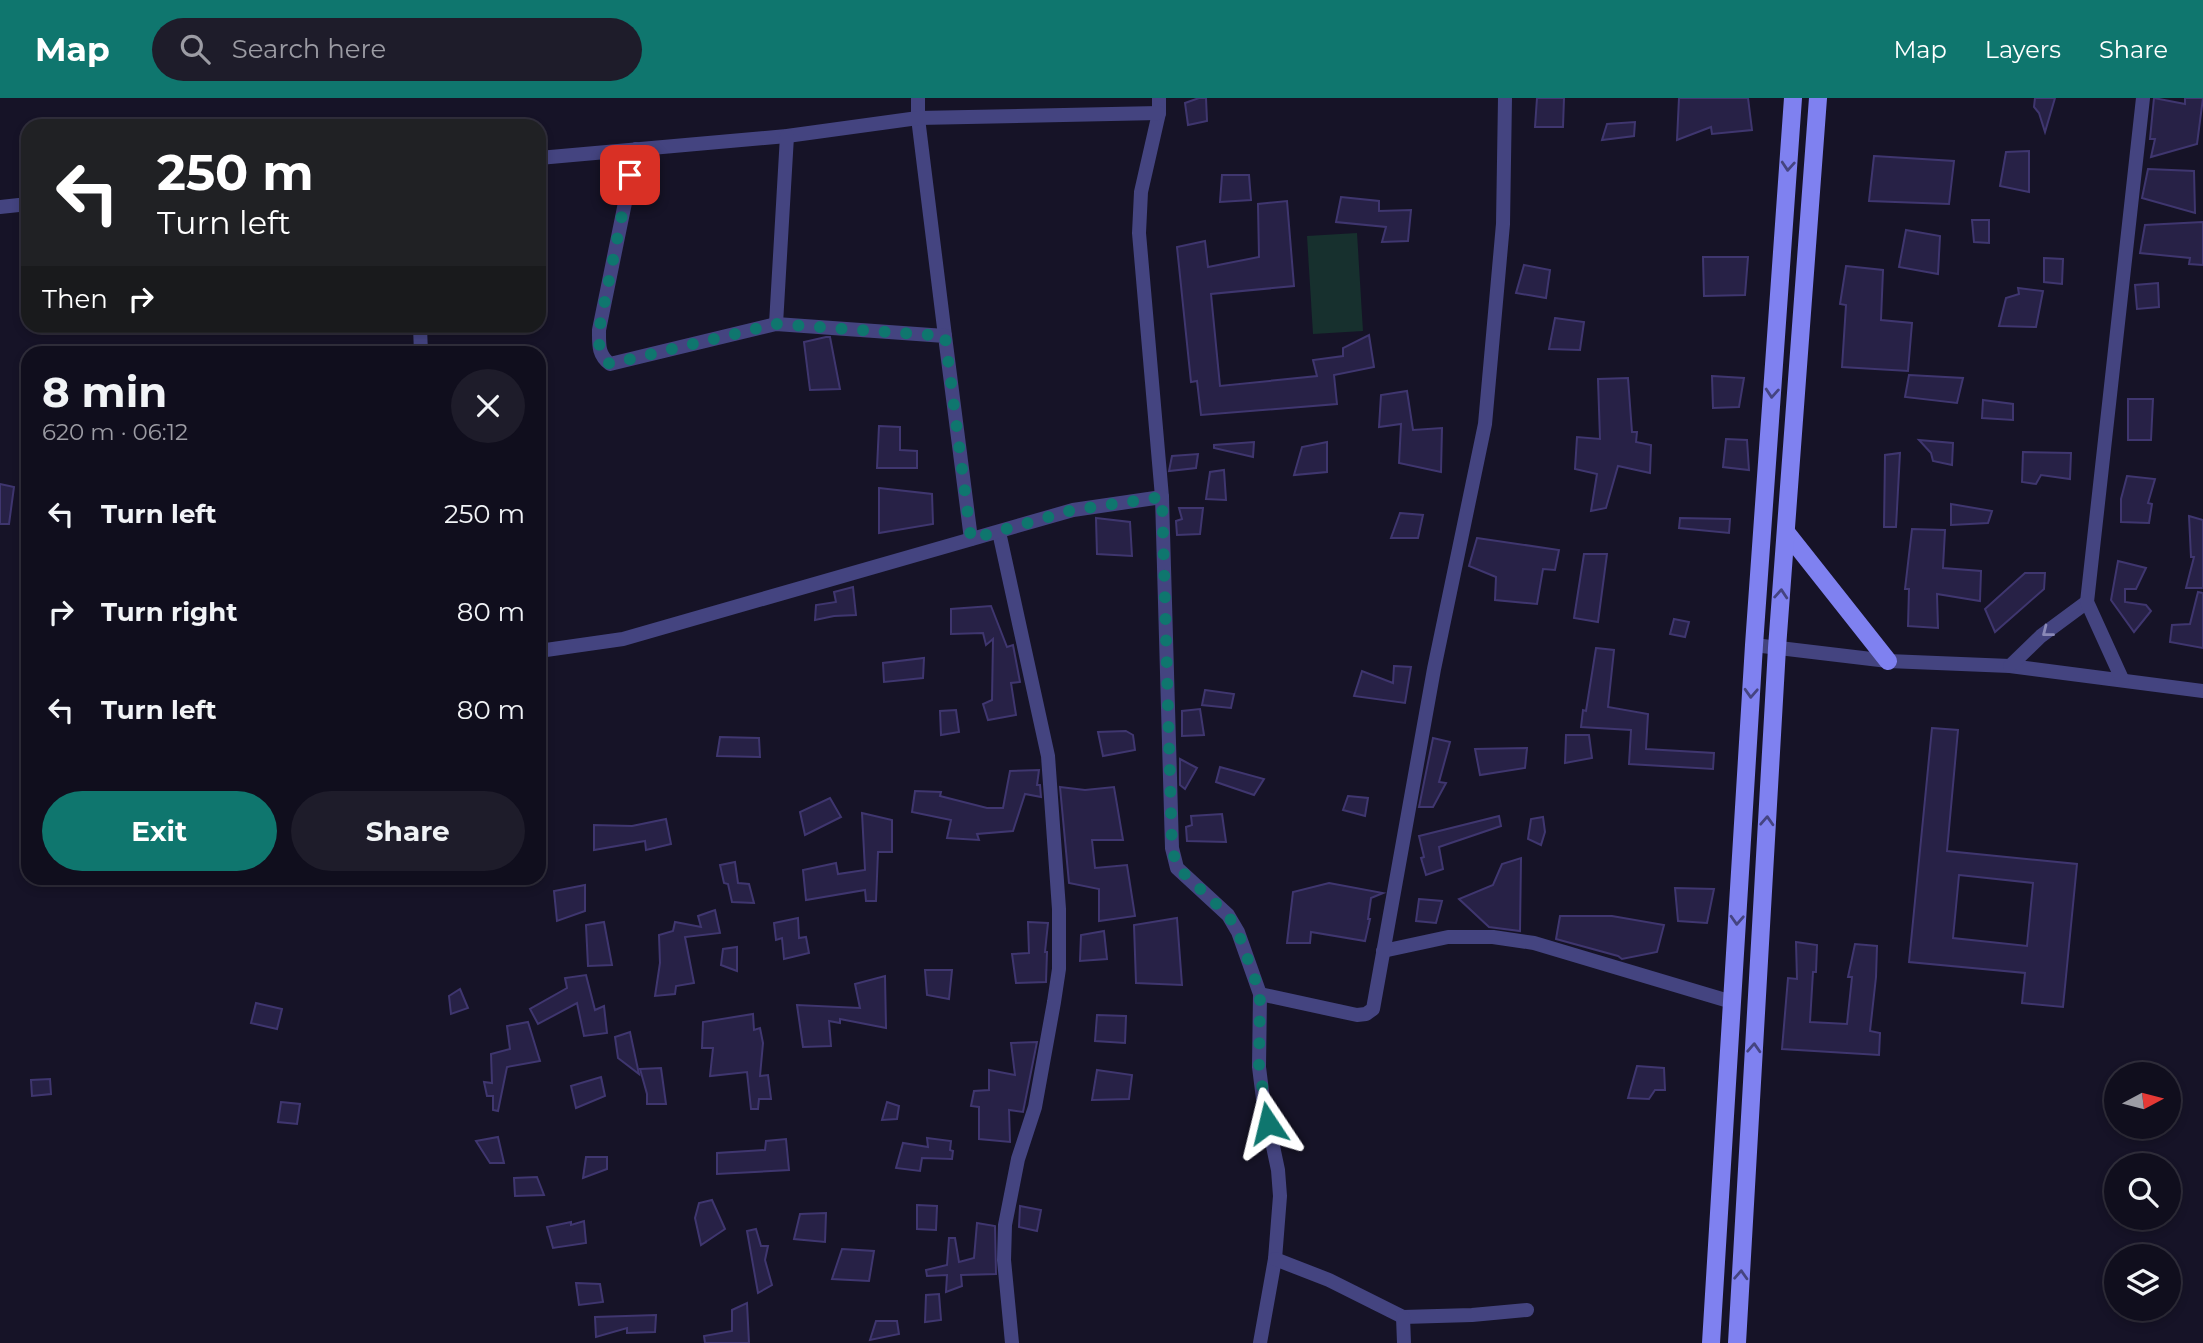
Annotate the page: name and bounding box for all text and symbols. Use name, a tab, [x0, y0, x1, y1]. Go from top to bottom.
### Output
search box	[152, 18, 642, 81]
text: Map	[35, 29, 110, 69]
icon: search	[176, 30, 214, 68]
text: Search here	[232, 33, 386, 65]
text: Map	[1893, 35, 1947, 64]
text: Layers	[1985, 35, 2061, 64]
text: Share	[2099, 35, 2168, 64]
text: 250 m	[157, 143, 314, 202]
pin	[600, 145, 660, 205]
icon: left	[42, 147, 133, 238]
icon: arrive	[611, 156, 649, 194]
one-way arrow	[1781, 161, 1796, 172]
text: Turn left	[157, 203, 291, 242]
icon: right	[122, 280, 160, 318]
text: Then	[42, 283, 108, 315]
text: 8 min	[42, 366, 167, 418]
button: close	[451, 369, 525, 443]
one-way arrow	[1765, 388, 1780, 399]
text: 620 m · 06:12	[42, 418, 188, 446]
icon: left	[42, 495, 80, 533]
text: Turn left	[101, 498, 217, 530]
text: 250 m	[444, 498, 525, 530]
one-way arrow	[1773, 588, 1788, 599]
icon: right	[42, 593, 80, 631]
text: Turn right	[101, 596, 237, 628]
text: 80 m	[457, 596, 525, 628]
one-way arrow	[2043, 624, 2056, 636]
one-way arrow	[1744, 688, 1759, 699]
icon: left	[42, 691, 80, 729]
text: Turn left	[101, 694, 217, 726]
text: 80 m	[457, 694, 525, 726]
button: Exit	[42, 791, 277, 871]
button: Share	[291, 791, 525, 871]
one-way arrow	[1759, 815, 1774, 826]
one-way arrow	[1730, 915, 1745, 926]
one-way arrow	[1746, 1042, 1761, 1053]
north arrow	[2104, 1062, 2180, 1139]
map controls	[2104, 1062, 2181, 1321]
position arrow	[1231, 1086, 1305, 1160]
button: search	[2104, 1153, 2181, 1230]
button: layers	[2104, 1244, 2181, 1321]
one-way arrow	[1733, 1269, 1748, 1280]

